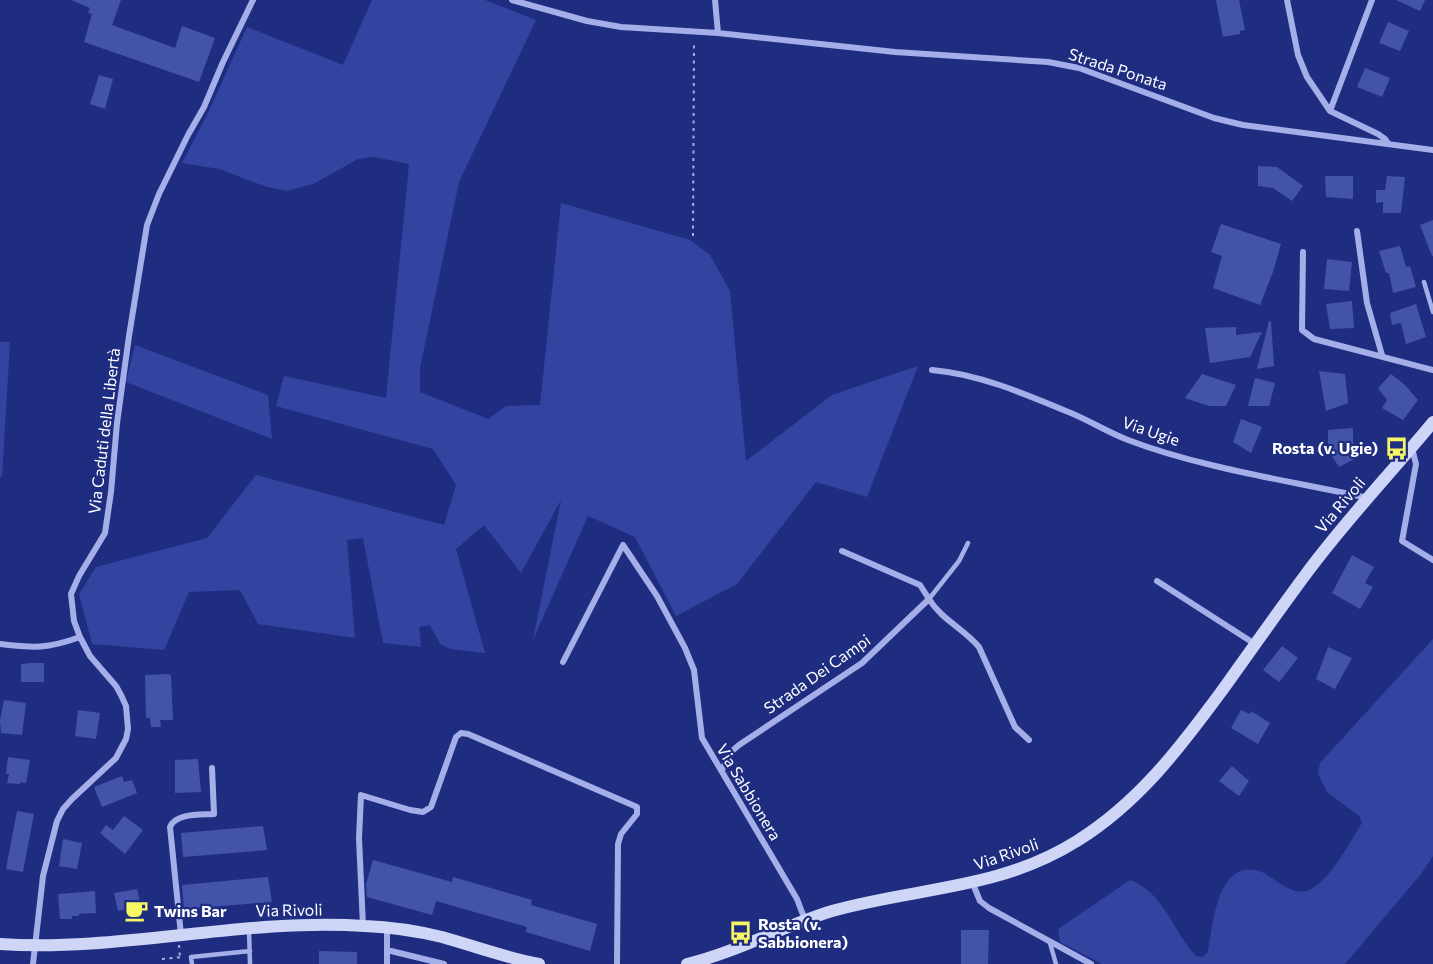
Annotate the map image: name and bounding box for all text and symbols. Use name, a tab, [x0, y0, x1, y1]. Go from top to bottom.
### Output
street label: Strada Ponata	[1066, 44, 1170, 93]
street label: Via Caduti della Libertà	[84, 347, 123, 515]
street label: Via Ugie	[1120, 412, 1182, 449]
bus stop icon: Rosta (v. Ugie)	[1383, 435, 1409, 461]
place label: Rosta (v. Ugie)	[1272, 438, 1378, 457]
street label: Via Rivoli	[1311, 473, 1368, 536]
street label: Strada Dei Campi	[760, 630, 873, 717]
street label: Via Sabbionera	[713, 740, 786, 843]
street label: Via Rivoli	[971, 834, 1041, 873]
cafe icon: Twins Bar	[123, 898, 149, 924]
street label: Via Rivoli	[255, 899, 323, 920]
place label: Twins Bar	[154, 901, 227, 920]
place label: Rosta (v. Sabbionera)	[758, 914, 848, 951]
bus stop icon: Rosta (v. Sabbionera)	[727, 920, 753, 946]

